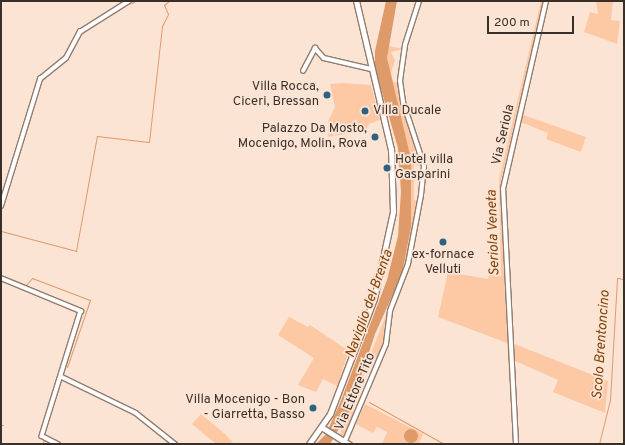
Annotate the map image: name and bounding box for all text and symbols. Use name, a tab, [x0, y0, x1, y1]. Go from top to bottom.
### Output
scale bar	[489, 8, 576, 34]
text: 200 m	[494, 15, 530, 31]
place label: Villa Rocca, Ciceri, Bressan	[233, 80, 319, 111]
marker: Villa Rocca, Ciceri, Bressan	[322, 90, 332, 100]
place label: Villa Ducale	[373, 103, 441, 119]
street label: Via Seriola	[489, 103, 519, 167]
marker: Villa Ducale	[360, 106, 370, 116]
place label: Palazzo Da Mosto, Mocenigo, Molin, Rova	[238, 122, 367, 153]
marker: Palazzo Da Mosto, Mocenigo, Molin, Rova	[370, 132, 380, 142]
place label: Hotel villa Gasparini	[395, 153, 453, 184]
marker: Hotel villa Gasparini	[382, 163, 392, 173]
water label: Seriola Veneta	[484, 189, 504, 277]
marker: ex-fornace Velluti	[438, 237, 448, 247]
water label: Naviglio del Brenta	[343, 248, 397, 360]
place label: ex-fornace Velluti	[412, 248, 474, 279]
water label: Scolo Brentoncino	[590, 290, 614, 400]
street label: Via Ettore Tito	[332, 350, 380, 434]
place label: Villa Mocenigo - Bon - Giarretta, Basso	[185, 393, 305, 424]
marker: Villa Mocenigo - Bon - Giarretta, Basso	[308, 403, 318, 413]

